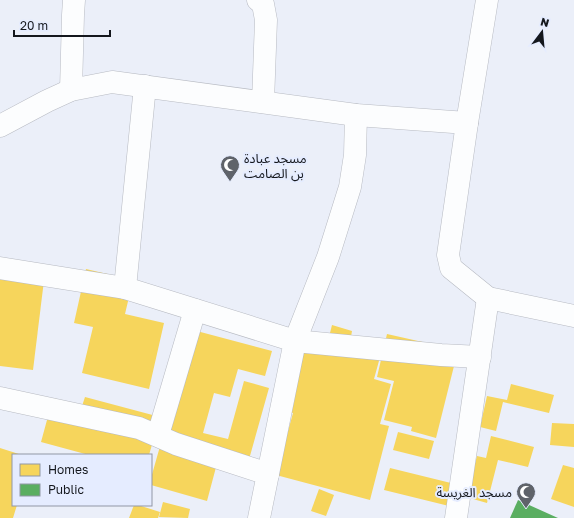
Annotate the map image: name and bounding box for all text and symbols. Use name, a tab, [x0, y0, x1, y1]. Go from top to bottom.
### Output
scale bar	[14, 12, 110, 38]
north arrow	[522, 12, 562, 52]
text: N	[539, 15, 551, 29]
text: 20 m	[20, 18, 48, 33]
place label: مسجد عبادة بن الصامت	[244, 150, 307, 182]
mosque icon: مسجد عبادة بن الصامت	[219, 154, 241, 182]
legend	[12, 454, 152, 506]
text: Homes	[48, 462, 88, 477]
mosque icon: مسجد الغريسة	[515, 481, 537, 509]
text: Public	[48, 482, 85, 497]
place label: مسجد الغريسة	[436, 484, 512, 500]

